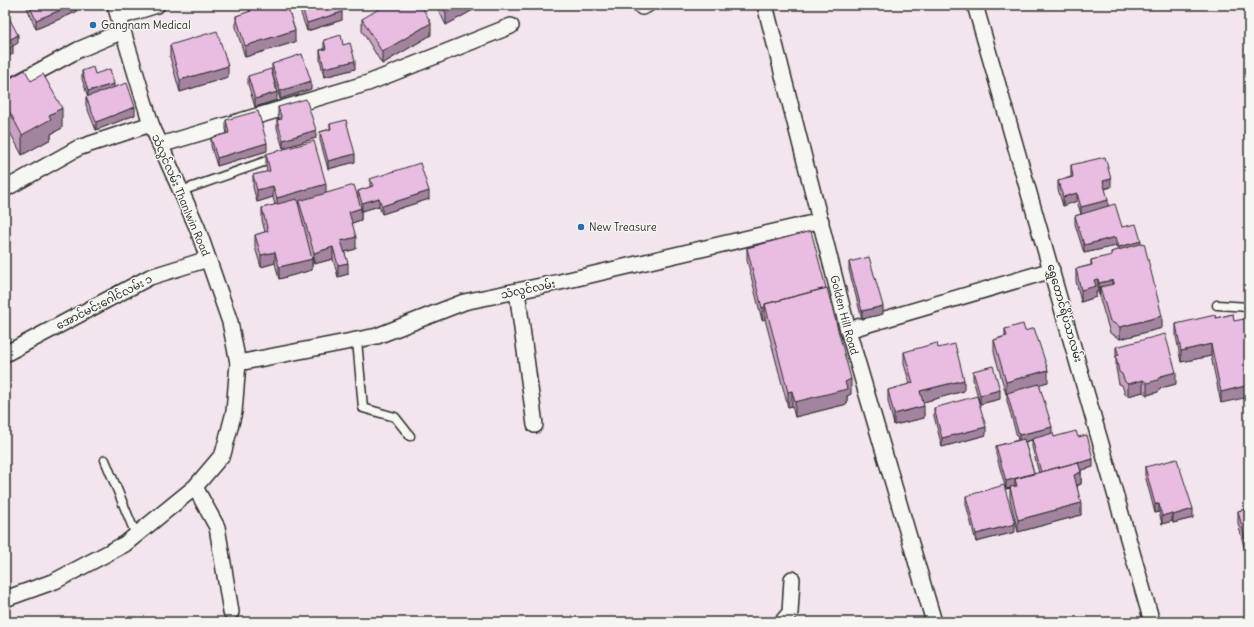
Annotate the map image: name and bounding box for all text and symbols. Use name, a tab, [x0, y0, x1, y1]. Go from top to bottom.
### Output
place label: Gangnam Medical	[101, 18, 191, 32]
marker: Gangnam Medical	[88, 20, 98, 30]
street label: သံလွင်လမ်း Thanlwin Road	[147, 132, 213, 259]
place label: New Treasure	[589, 220, 657, 234]
marker: New Treasure	[576, 222, 586, 232]
street label: ရွှေတောင်ရိပ်သာလမ်း	[1042, 262, 1086, 365]
street label: အောင်မင်းဂေါင်လမ်း ၁	[53, 272, 155, 332]
street label: Golden Hill Road	[827, 274, 862, 357]
street label: သံလွင်လမ်း	[499, 276, 557, 304]

